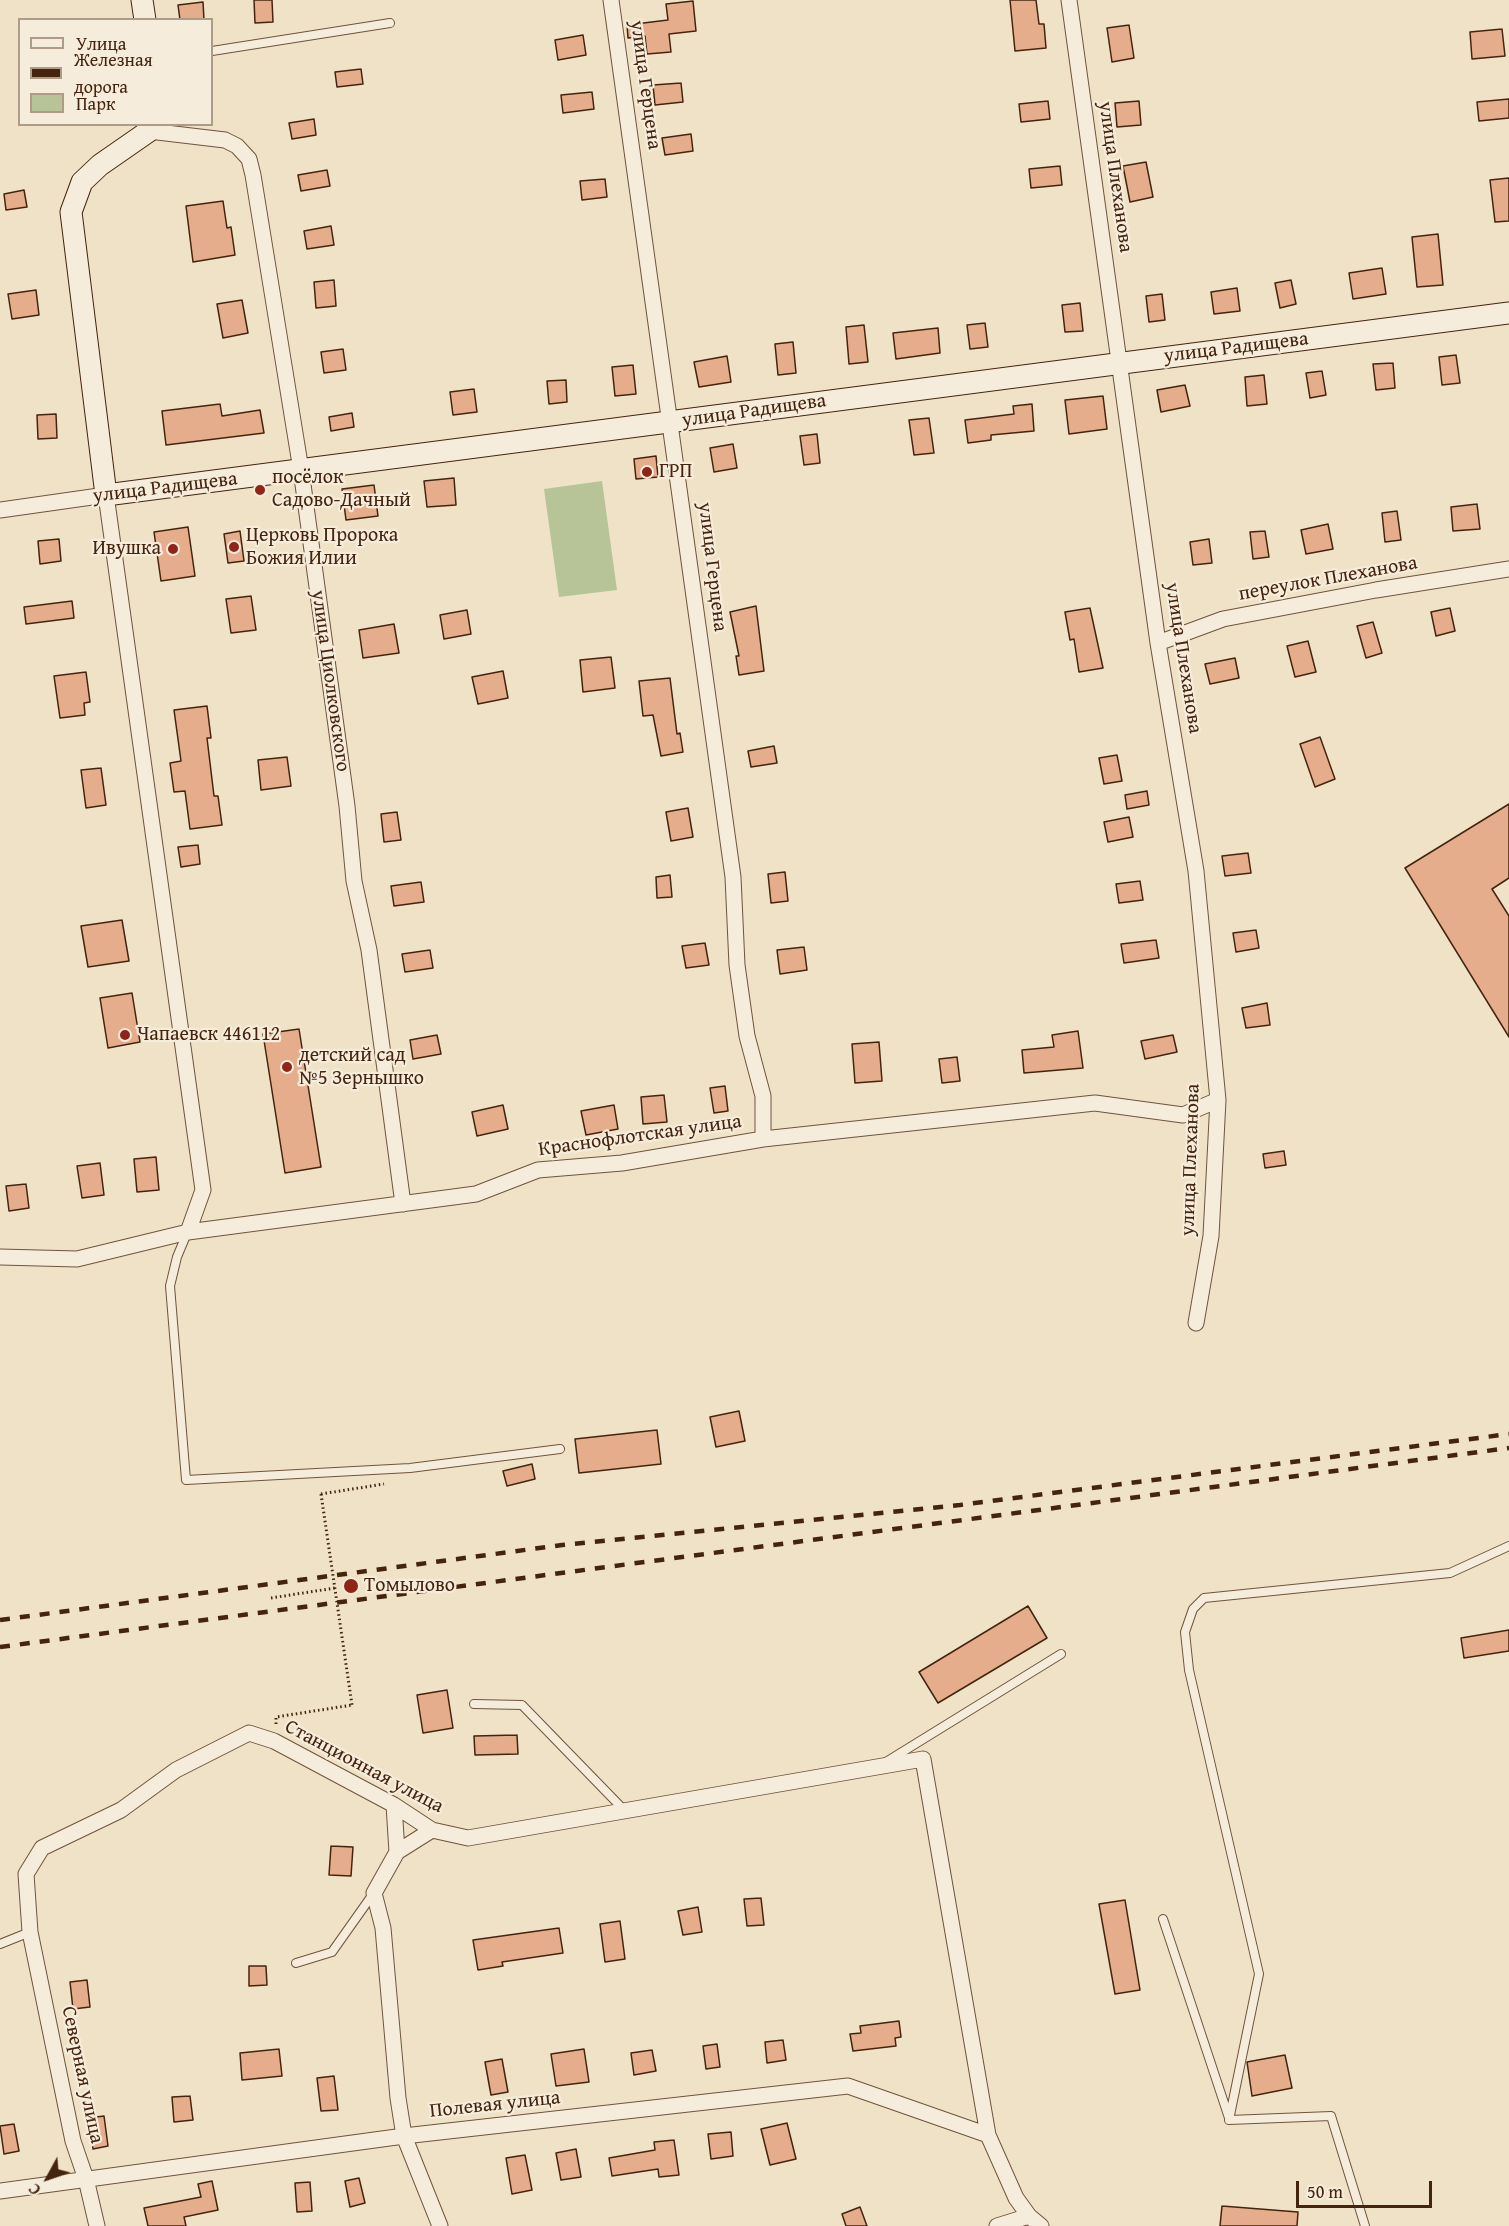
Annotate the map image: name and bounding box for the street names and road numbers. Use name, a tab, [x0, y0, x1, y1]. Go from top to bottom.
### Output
street label: улица Герцена	[624, 19, 666, 151]
street label: улица Плеханова	[1093, 100, 1137, 254]
street label: улица Радищева	[1162, 327, 1310, 369]
street label: улица Радищева	[680, 389, 828, 433]
street label: улица Радищева	[91, 467, 239, 509]
street label: улица Герцена	[692, 501, 732, 633]
street label: переулок Плеханова	[1237, 551, 1419, 607]
street label: улица Плеханова	[1159, 581, 1207, 735]
street label: улица Циолковского	[305, 589, 355, 773]
street label: улица Плеханова	[1176, 1083, 1206, 1237]
street label: Краснофлотская улица	[537, 1110, 743, 1162]
street label: Станционная улица	[281, 1715, 447, 1819]
street label: Северная улица	[56, 2004, 108, 2146]
street label: Полевая улица	[428, 2086, 562, 2124]

